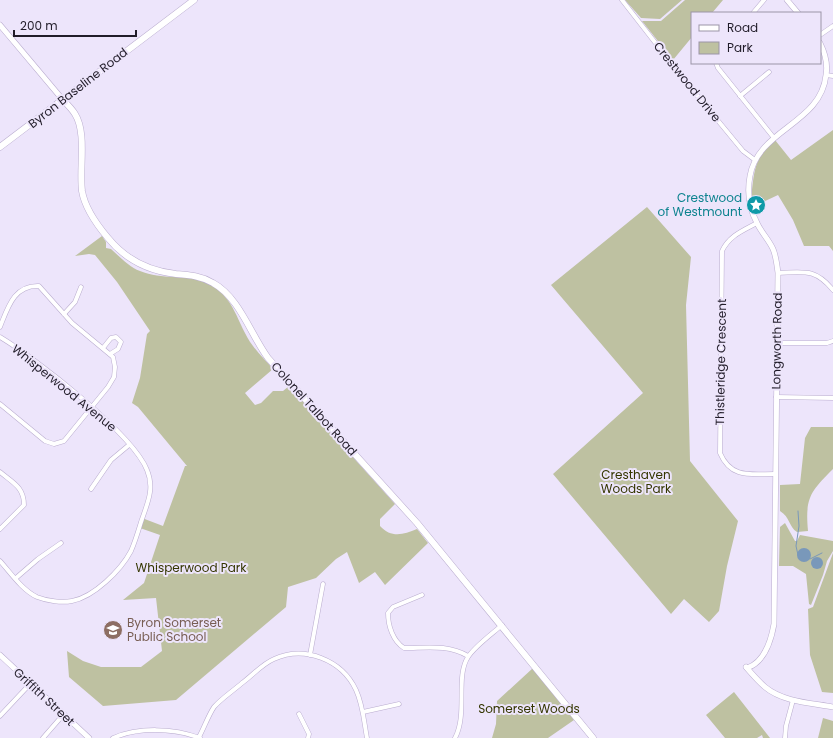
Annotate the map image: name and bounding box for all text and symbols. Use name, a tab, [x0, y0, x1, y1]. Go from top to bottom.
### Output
scale bar	[14, 12, 136, 38]
legend	[691, 12, 821, 64]
text: 200 m	[20, 17, 58, 34]
text: Road	[727, 19, 758, 36]
street label: Crestwood Drive	[650, 38, 725, 125]
text: Park	[727, 39, 754, 56]
street label: Byron Baseline Road	[24, 43, 131, 132]
place label: Crestwood of Westmount	[658, 189, 742, 220]
place icon: Crestwood of Westmount	[745, 194, 767, 216]
street label: Longworth Road	[767, 292, 786, 390]
street label: Thistleridge Crescent	[711, 299, 730, 425]
street label: Whisperwood Avenue	[8, 340, 120, 435]
street label: Colonel Talbot Road	[268, 358, 361, 459]
park label: Cresthaven Woods Park	[601, 466, 672, 497]
park label: Whisperwood Park	[136, 559, 247, 576]
place label: Byron Somerset Public School	[127, 614, 221, 645]
school or university icon: Byron Somerset Public School	[102, 619, 124, 641]
street label: Griffith Street	[10, 664, 79, 729]
park label: Somerset Woods	[478, 700, 580, 717]

